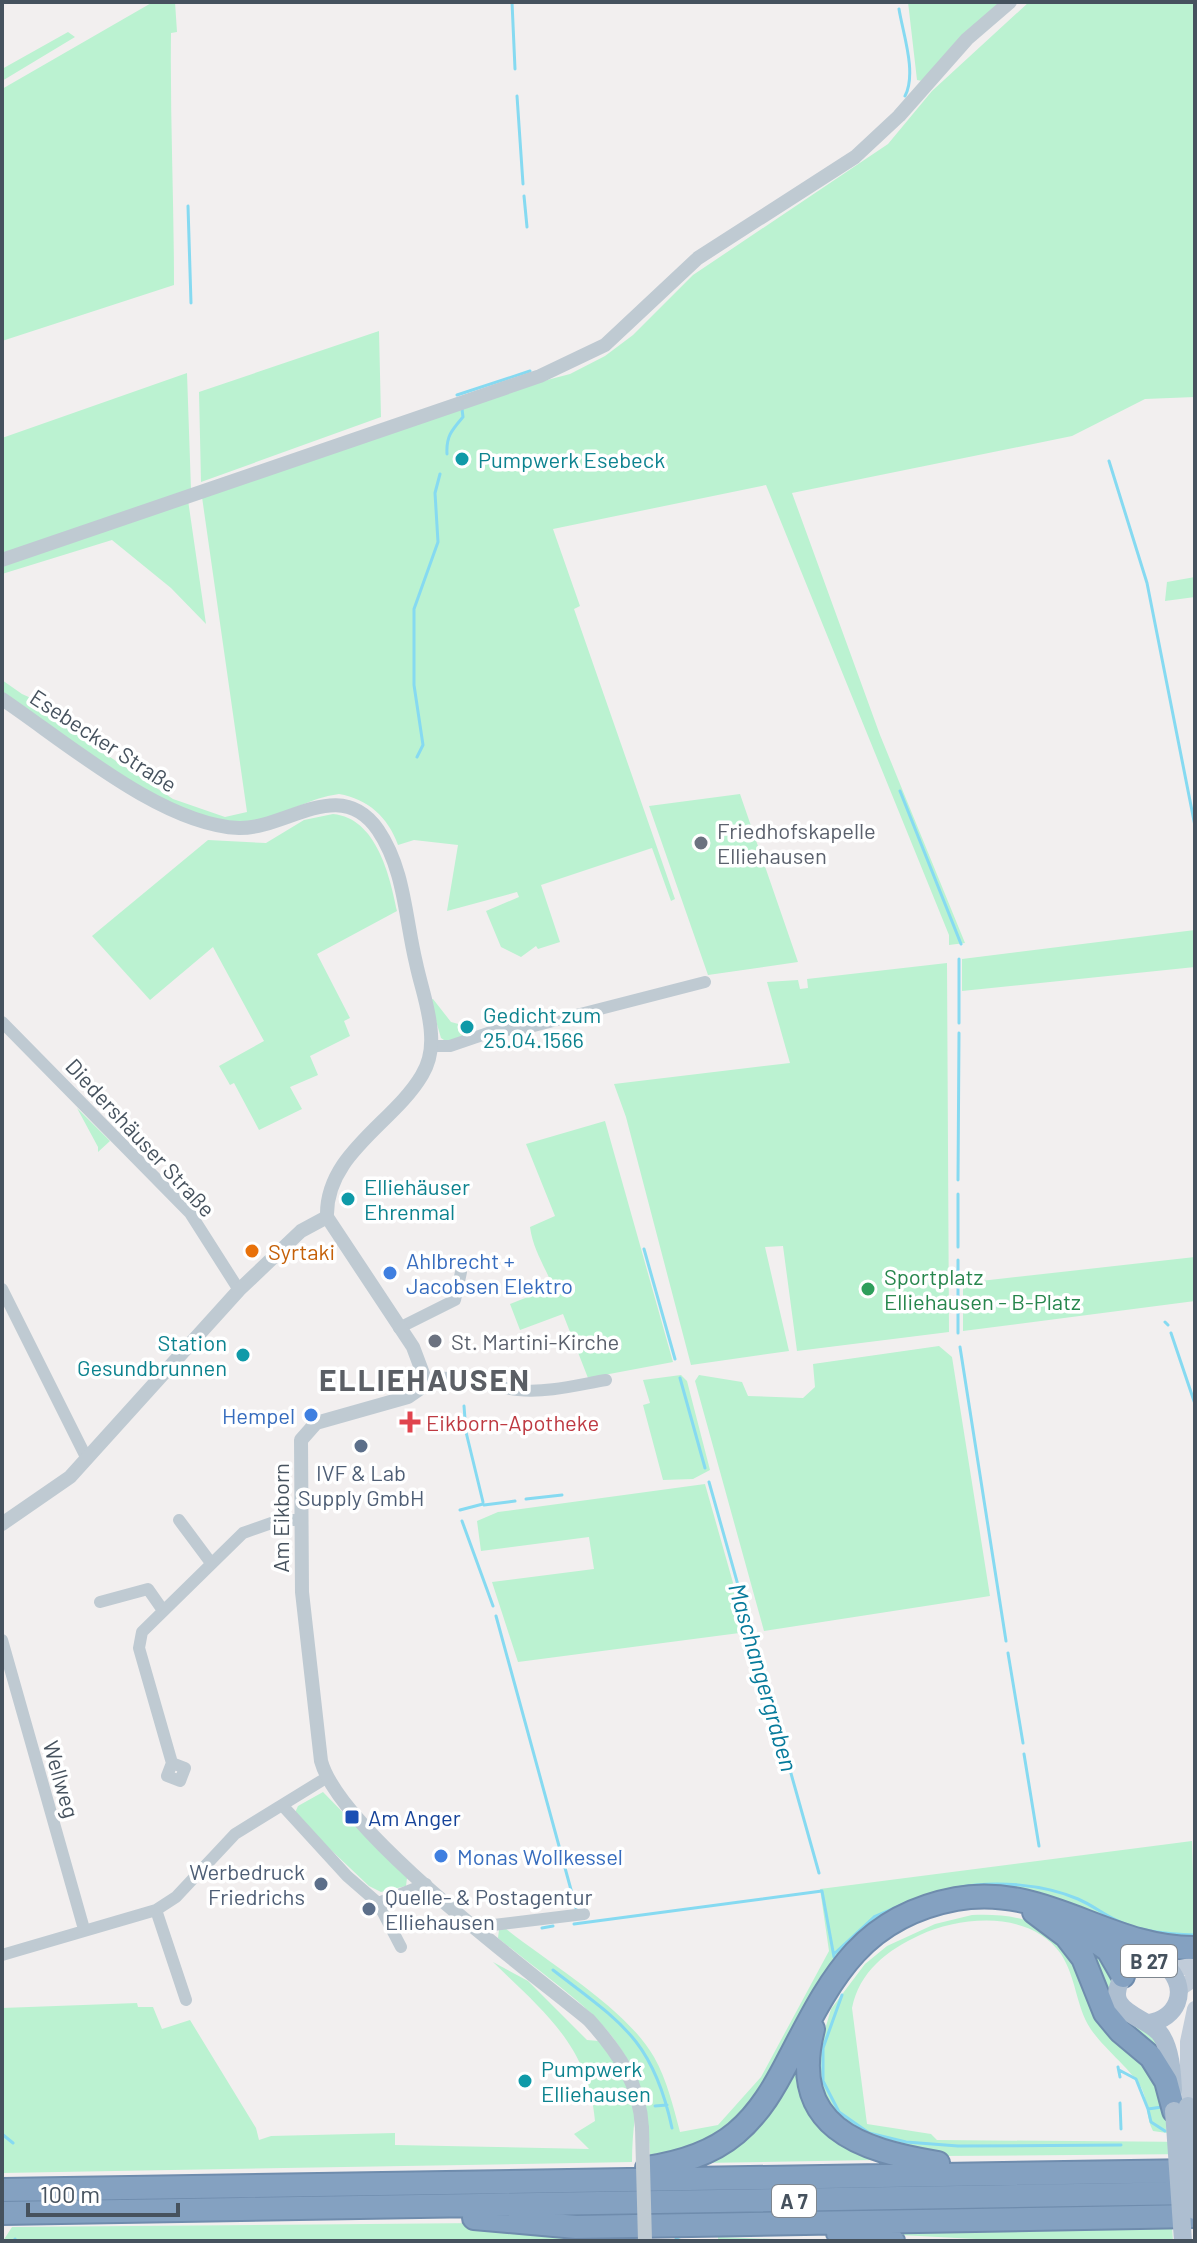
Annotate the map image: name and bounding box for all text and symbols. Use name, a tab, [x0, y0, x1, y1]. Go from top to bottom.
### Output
place label: Pumpwerk Esebeck	[478, 446, 665, 472]
marker: Pumpwerk Esebeck	[453, 450, 471, 468]
street label: Esebecker Straße	[26, 683, 182, 797]
place label: Friedhofskapelle Elliehausen	[717, 817, 876, 868]
marker: Friedhofskapelle Elliehausen	[692, 834, 710, 852]
place label: Gedicht zum 25.04.1566	[483, 1001, 601, 1052]
marker: Gedicht zum 25.04.1566	[458, 1018, 476, 1036]
street label: Diedershäuser Straße	[61, 1053, 221, 1221]
place label: Elliehäuser Ehrenmal	[364, 1173, 470, 1224]
marker: Elliehäuser Ehrenmal	[339, 1190, 357, 1208]
place label: Syrtaki	[268, 1238, 335, 1264]
marker: Syrtaki	[243, 1242, 261, 1260]
place label: Ahlbrecht + Jacobsen Elektro	[406, 1247, 573, 1298]
place label: Sportplatz Elliehausen - B-Platz	[884, 1263, 1081, 1314]
marker: Ahlbrecht + Jacobsen Elektro	[381, 1264, 399, 1282]
marker: Sportplatz Elliehausen - B-Platz	[859, 1280, 877, 1298]
place label: St. Martini-Kirche	[451, 1328, 619, 1354]
place label: Station Gesundbrunnen	[77, 1329, 227, 1380]
marker: St. Martini-Kirche	[426, 1332, 444, 1350]
marker: Station Gesundbrunnen	[234, 1346, 252, 1364]
district label: ELLIEHAUSEN	[319, 1361, 531, 1397]
place label: Hempel	[222, 1402, 295, 1428]
marker: Hempel	[302, 1406, 320, 1424]
place label: Eikborn-Apotheke	[426, 1409, 599, 1435]
marker: Eikborn-Apotheke	[401, 1413, 419, 1431]
marker: IVF & Lab Supply GmbH	[352, 1437, 370, 1455]
place label: IVF & Lab Supply GmbH	[298, 1459, 424, 1510]
street label: Am Eikborn	[267, 1463, 293, 1573]
water label: Maschangergraben	[723, 1580, 805, 1774]
street label: Wellweg	[39, 1737, 85, 1821]
place label: Am Anger	[368, 1804, 461, 1830]
marker: Am Anger	[343, 1808, 361, 1826]
place label: Monas Wollkessel	[457, 1843, 623, 1869]
marker: Monas Wollkessel	[432, 1847, 450, 1865]
place label: Werbedruck Friedrichs	[189, 1858, 305, 1909]
marker: Werbedruck Friedrichs	[312, 1875, 330, 1893]
place label: Quelle- & Postagentur Elliehausen	[385, 1883, 593, 1934]
marker: Quelle- & Postagentur Elliehausen	[360, 1900, 378, 1918]
road number: B 27	[1121, 1945, 1177, 1977]
place label: Pumpwerk Elliehausen	[541, 2055, 651, 2106]
marker: Pumpwerk Elliehausen	[516, 2072, 534, 2090]
scale bar	[28, 2167, 178, 2217]
text: 100 m	[40, 2179, 100, 2208]
road number: A 7	[772, 2185, 816, 2217]

